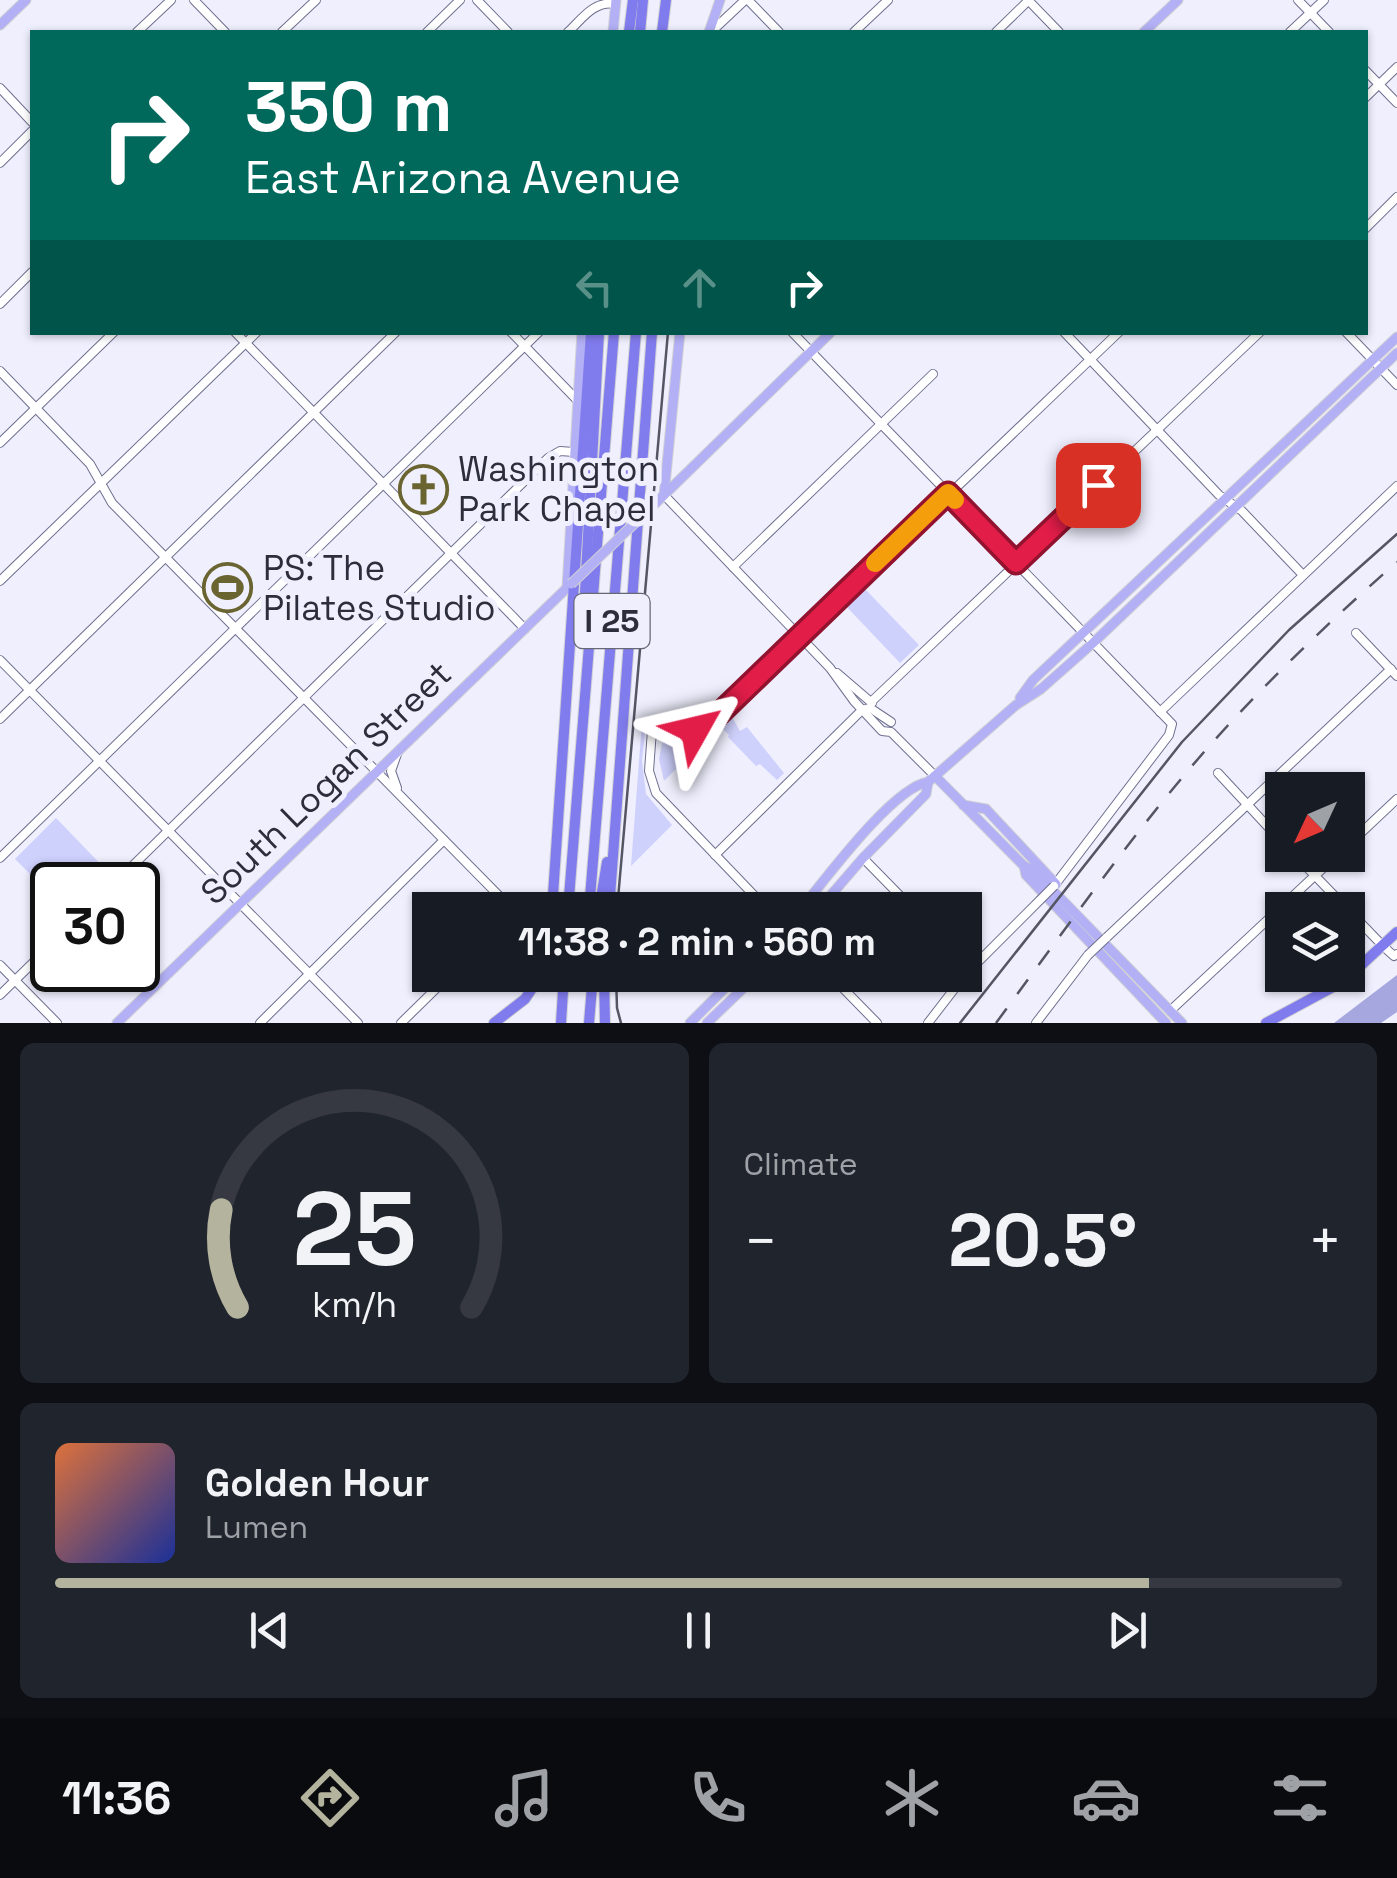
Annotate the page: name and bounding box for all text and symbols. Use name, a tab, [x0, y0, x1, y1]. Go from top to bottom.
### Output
text: 350 m	[245, 62, 452, 151]
icon: right	[80, 70, 210, 200]
text: East Arizona Avenue	[245, 149, 681, 206]
icon: left	[567, 260, 622, 315]
icon: ahead	[672, 260, 727, 315]
icon: right	[777, 260, 832, 315]
pin	[1056, 443, 1141, 528]
place label: Washington Park Chapel	[458, 447, 659, 531]
icon: arrive	[1071, 458, 1126, 513]
church icon: Washington Park Chapel	[397, 463, 449, 515]
place label: PS: The Pilates Studio	[263, 546, 496, 630]
sports icon: PS: The Pilates Studio	[202, 562, 254, 614]
road number: I 25	[574, 594, 650, 648]
street label: South Logan Street	[191, 652, 461, 914]
position arrow	[643, 678, 747, 782]
north arrow	[1265, 772, 1365, 872]
map controls	[1265, 772, 1365, 992]
speed limit sign: 30	[30, 862, 160, 992]
button: layers	[1265, 892, 1365, 992]
text: 11:38 · 2 min · 560 m	[518, 918, 876, 966]
text: Climate	[744, 1144, 858, 1184]
text: 25	[292, 1163, 416, 1295]
text: 20.5°	[948, 1192, 1137, 1288]
text: −	[744, 1206, 778, 1276]
text: +	[1308, 1206, 1342, 1276]
text: km/h	[312, 1282, 397, 1327]
text: Golden Hour	[205, 1459, 429, 1507]
text: Lumen	[205, 1507, 308, 1547]
icon: previous	[242, 1603, 297, 1658]
icon: pause	[671, 1603, 726, 1658]
icon: next	[1100, 1603, 1155, 1658]
icon: directions	[295, 1763, 365, 1833]
icon: music	[489, 1763, 559, 1833]
icon: phone	[683, 1763, 753, 1833]
icon: climate	[877, 1763, 947, 1833]
icon: car	[1071, 1763, 1141, 1833]
icon: filters	[1265, 1763, 1335, 1833]
text: 11:36	[62, 1770, 171, 1827]

